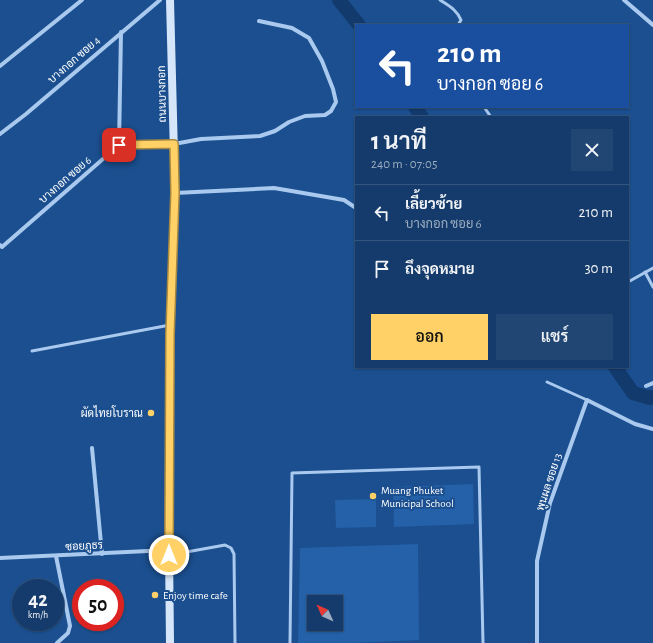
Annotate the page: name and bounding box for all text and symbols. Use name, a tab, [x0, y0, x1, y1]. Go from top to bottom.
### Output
street label: บางกอก ซอย 4	[46, 35, 102, 85]
icon: left	[371, 40, 423, 92]
text: 210 m	[437, 40, 502, 68]
street label: ถนนบางกอก	[156, 65, 168, 123]
text: บางกอก ซอย 6	[437, 76, 543, 94]
pin	[102, 128, 136, 162]
button: close	[571, 129, 613, 171]
text: 1 นาที	[371, 130, 427, 154]
icon: arrive	[108, 134, 130, 156]
street label: บางกอก ซอย 6	[37, 155, 93, 205]
text: 240 m · 07:05	[371, 158, 437, 171]
text: เลี้ยวซ้าย	[405, 197, 462, 212]
icon: left	[371, 202, 393, 224]
text: 210 m	[579, 205, 613, 220]
text: บางกอก ซอย 6	[405, 218, 482, 231]
icon: arrive	[371, 258, 393, 280]
text: 30 m	[584, 261, 613, 276]
text: ถึงจุดหมาย	[405, 262, 475, 277]
button: ออก	[371, 314, 488, 360]
button: แชร์	[496, 314, 613, 360]
place label: ผัดไทยโบราณ	[81, 405, 143, 419]
marker: ผัดไทยโบราณ	[146, 408, 156, 418]
street label: พูนผล ซอย 13	[535, 452, 565, 513]
place label: Muang Phuket Municipal School	[381, 485, 454, 509]
marker: Muang Phuket Municipal School	[368, 491, 378, 501]
position arrow	[148, 534, 190, 576]
street label: ซอยภูธร	[65, 540, 103, 554]
speed limit sign: 50	[72, 579, 124, 631]
text: 42	[28, 590, 48, 610]
marker: Enjoy time cafe	[150, 590, 160, 600]
place label: Enjoy time cafe	[163, 590, 228, 601]
north arrow	[307, 595, 343, 631]
map controls	[307, 595, 343, 631]
text: km/h	[28, 610, 48, 620]

